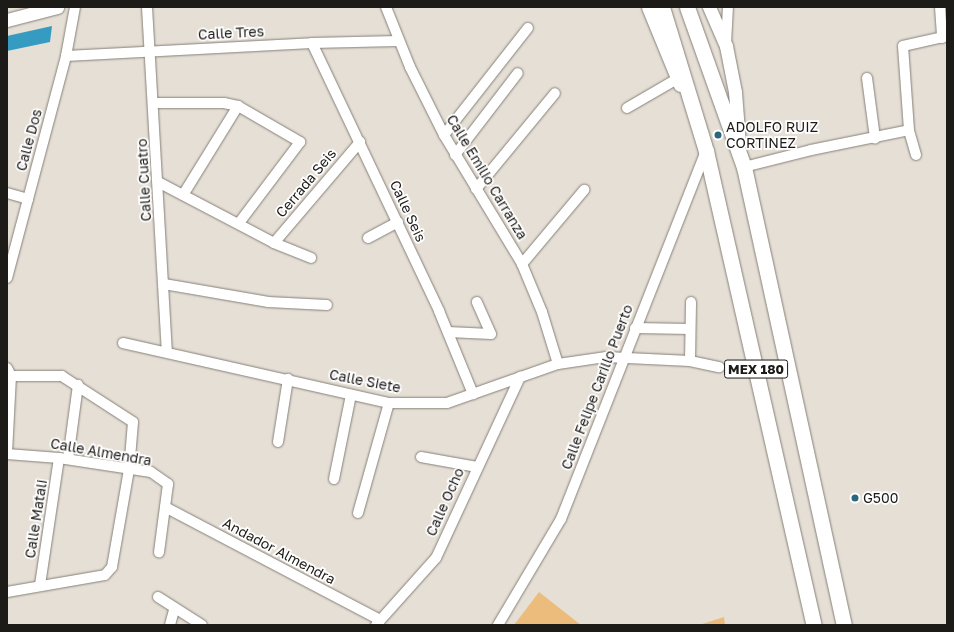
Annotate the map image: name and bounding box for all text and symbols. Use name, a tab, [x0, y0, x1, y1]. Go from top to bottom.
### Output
street label: Calle Tres	[198, 23, 264, 43]
street label: Calle Dos	[13, 107, 45, 173]
street label: Calle Emilio Carranza	[443, 112, 531, 242]
place label: ADOLFO RUIZ CORTINEZ	[726, 119, 818, 152]
marker: ADOLFO RUIZ CORTINEZ	[713, 130, 723, 140]
street label: Calle Cuatro	[133, 138, 155, 222]
street label: Cerrada Seis	[272, 145, 340, 221]
street label: Calle Seis	[386, 177, 430, 245]
street label: Calle Felipe Carillo Puerto	[558, 302, 636, 472]
road number: MEX 180	[724, 358, 788, 380]
street label: Calle Siete	[328, 366, 402, 396]
street label: Calle Almendra	[49, 435, 153, 469]
street label: Calle Ocho	[423, 465, 467, 539]
street label: Calle Matali	[21, 478, 51, 560]
place label: G500	[863, 490, 898, 506]
marker: G500	[850, 493, 860, 503]
street label: Andador Almendra	[220, 514, 338, 588]

